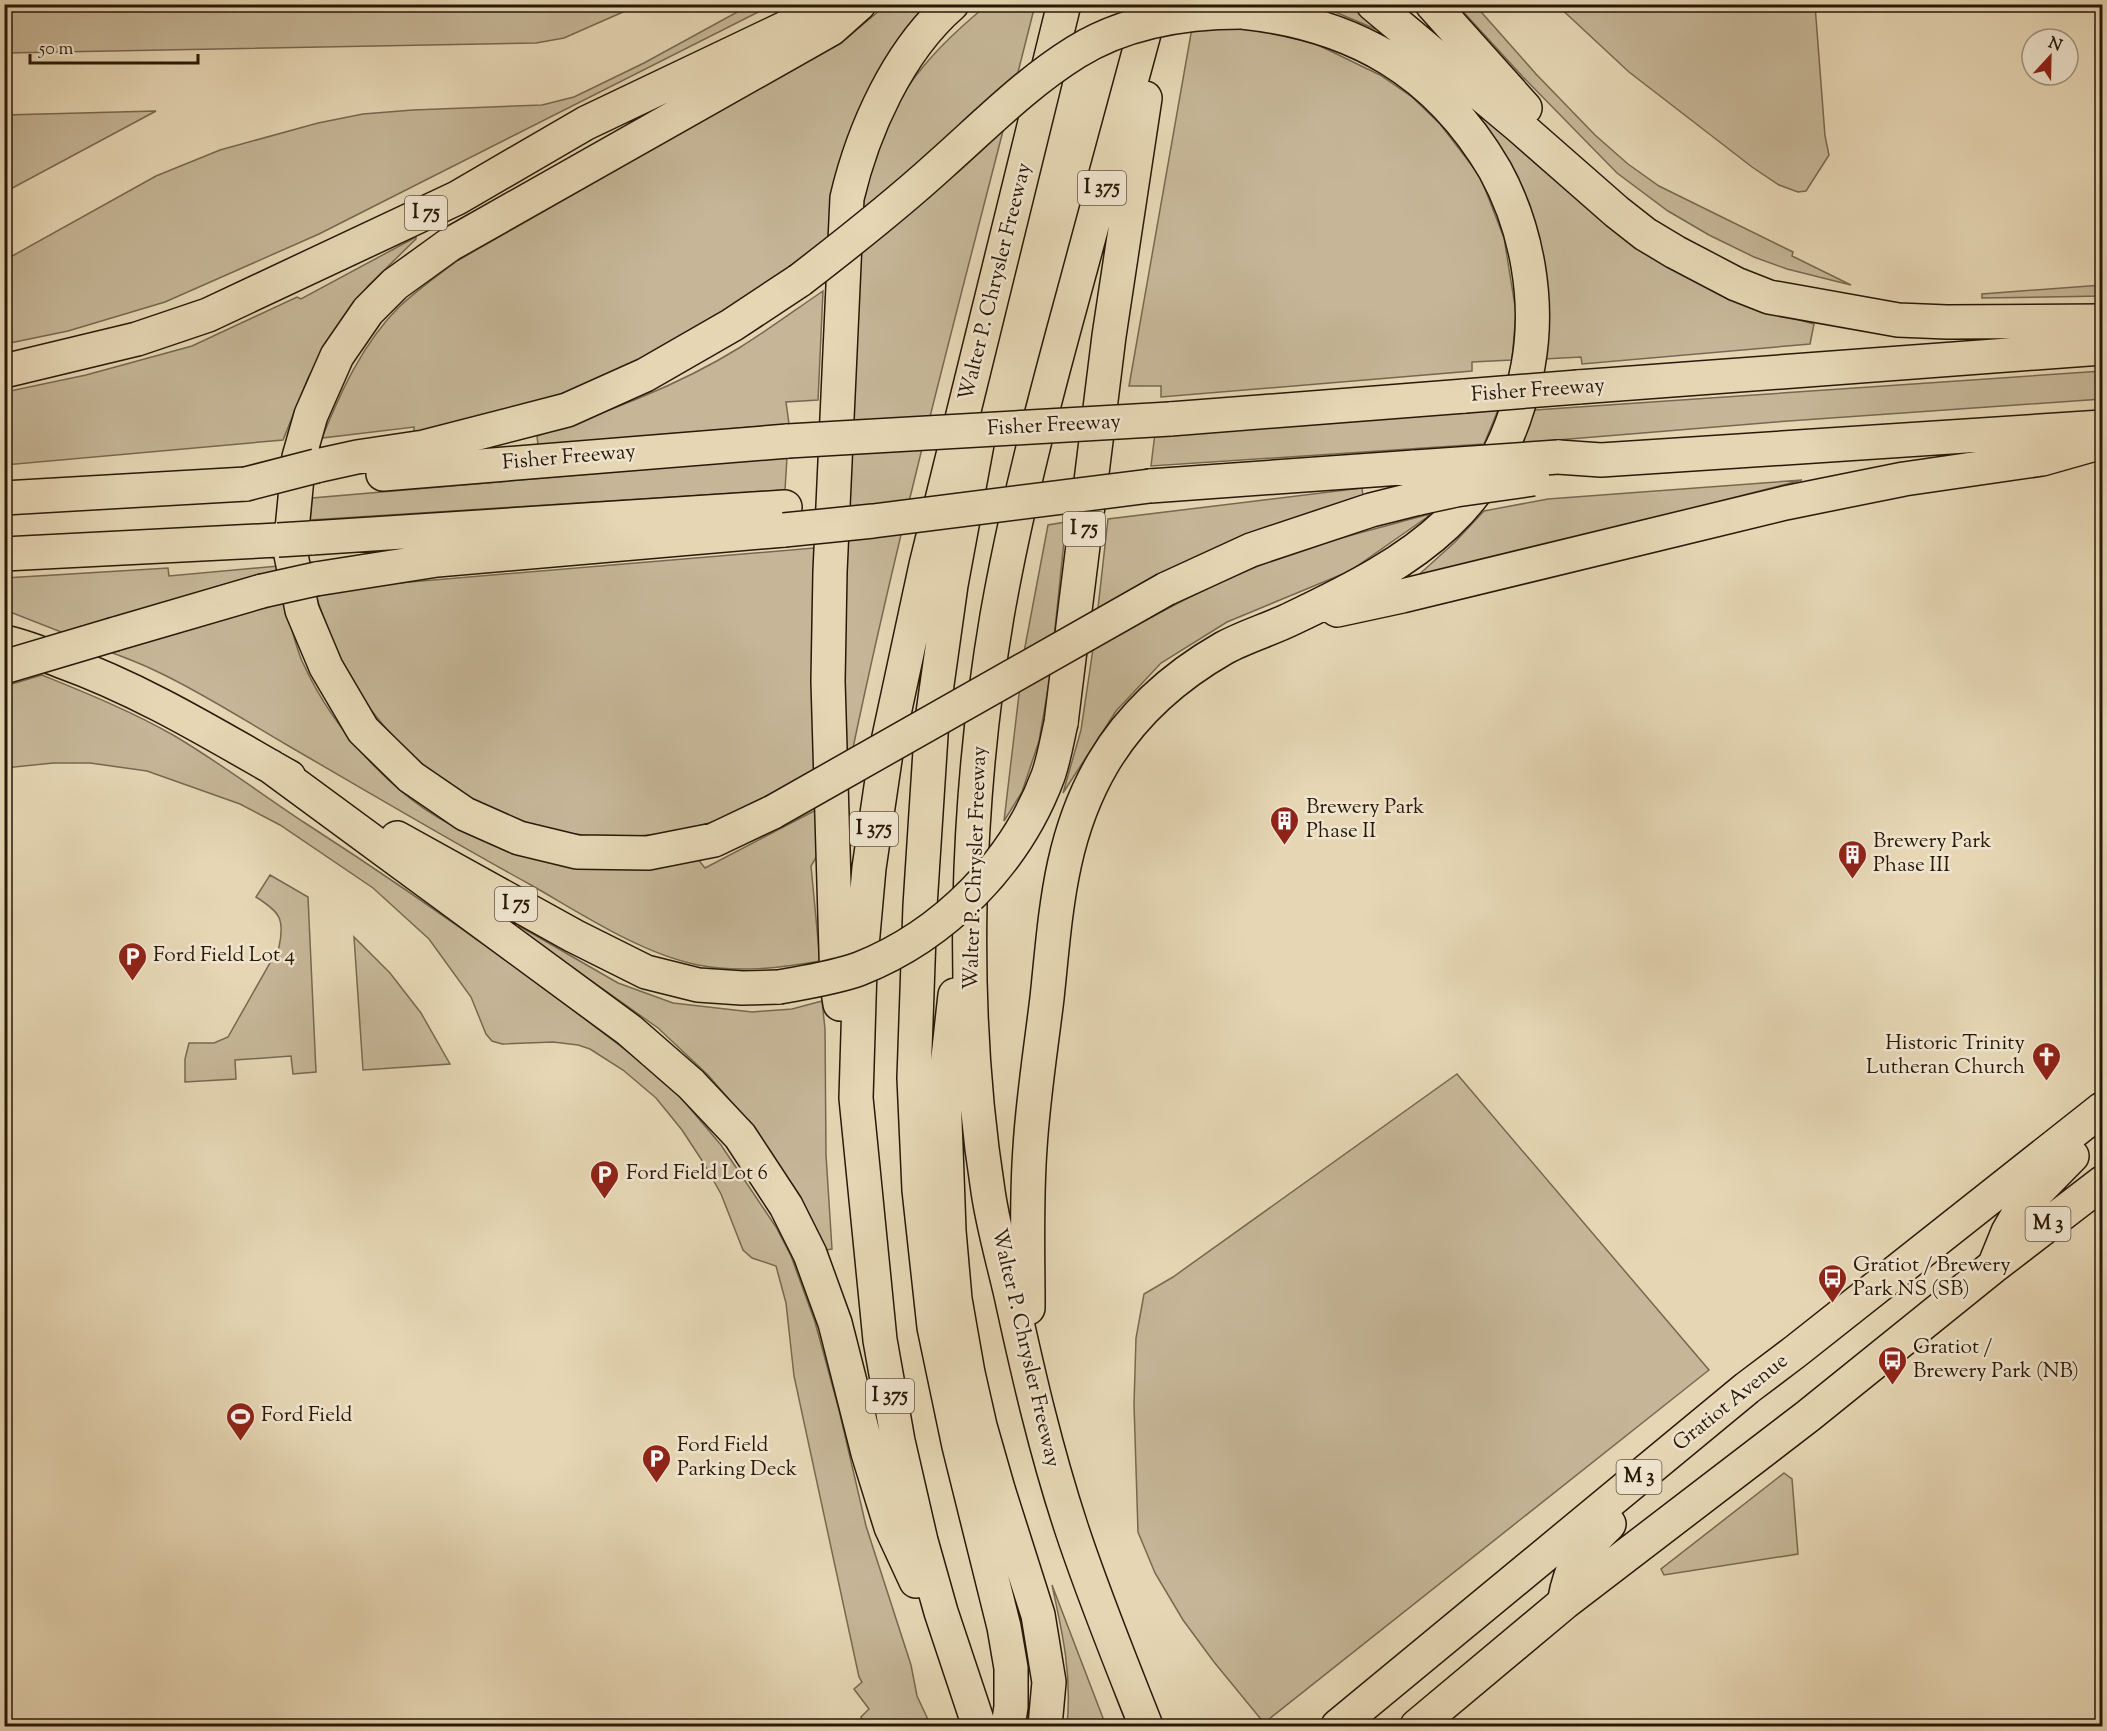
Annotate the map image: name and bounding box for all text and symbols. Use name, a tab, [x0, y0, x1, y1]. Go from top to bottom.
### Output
scale bar	[30, 27, 198, 65]
north arrow	[2020, 27, 2080, 87]
text: N	[2044, 32, 2065, 59]
text: 50 m	[38, 37, 74, 63]
street label: Walter P. Chrysler Freeway	[952, 159, 1040, 404]
road number: I 375	[1078, 171, 1126, 205]
road number: I 75	[405, 196, 447, 230]
street label: Fisher Freeway	[1470, 371, 1606, 411]
street label: Fisher Freeway	[986, 407, 1122, 444]
street label: Fisher Freeway	[501, 437, 637, 479]
road number: I 75	[1063, 512, 1105, 546]
street label: Walter P. Chrysler Freeway	[957, 745, 995, 991]
place label: Brewery Park Phase II	[1306, 793, 1425, 847]
building icon: Brewery Park Phase II	[1269, 804, 1301, 846]
road number: I 375	[850, 812, 898, 846]
place label: Brewery Park Phase III	[1873, 827, 1992, 881]
building icon: Brewery Park Phase III	[1836, 838, 1868, 880]
road number: I 75	[495, 887, 537, 921]
parking icon: Ford Field Lot 4	[116, 940, 148, 982]
place label: Ford Field Lot 4	[153, 941, 295, 971]
place label: Historic Trinity Lutheran Church	[1866, 1029, 2026, 1083]
church icon: Historic Trinity Lutheran Church	[2030, 1040, 2062, 1082]
parking icon: Ford Field Lot 6	[589, 1158, 621, 1200]
place label: Ford Field Lot 6	[626, 1159, 768, 1189]
road number: M 3	[2026, 1207, 2070, 1241]
street label: Walter P. Chrysler Freeway	[983, 1226, 1067, 1471]
place label: Gratiot / Brewery Park NS (SB)	[1853, 1251, 2011, 1305]
bus stop icon: Gratiot / Brewery Park NS (SB)	[1816, 1262, 1848, 1304]
place label: Gratiot / Brewery Park (NB)	[1913, 1333, 2079, 1387]
bus stop icon: Gratiot / Brewery Park (NB)	[1876, 1344, 1908, 1386]
street label: Gratiot Avenue	[1667, 1347, 1795, 1459]
road number: I 375	[866, 1379, 914, 1413]
sports icon: Ford Field	[224, 1400, 256, 1442]
place label: Ford Field	[261, 1401, 353, 1431]
place label: Ford Field Parking Deck	[677, 1431, 798, 1485]
parking icon: Ford Field Parking Deck	[640, 1442, 672, 1484]
road number: M 3	[1616, 1460, 1662, 1494]

